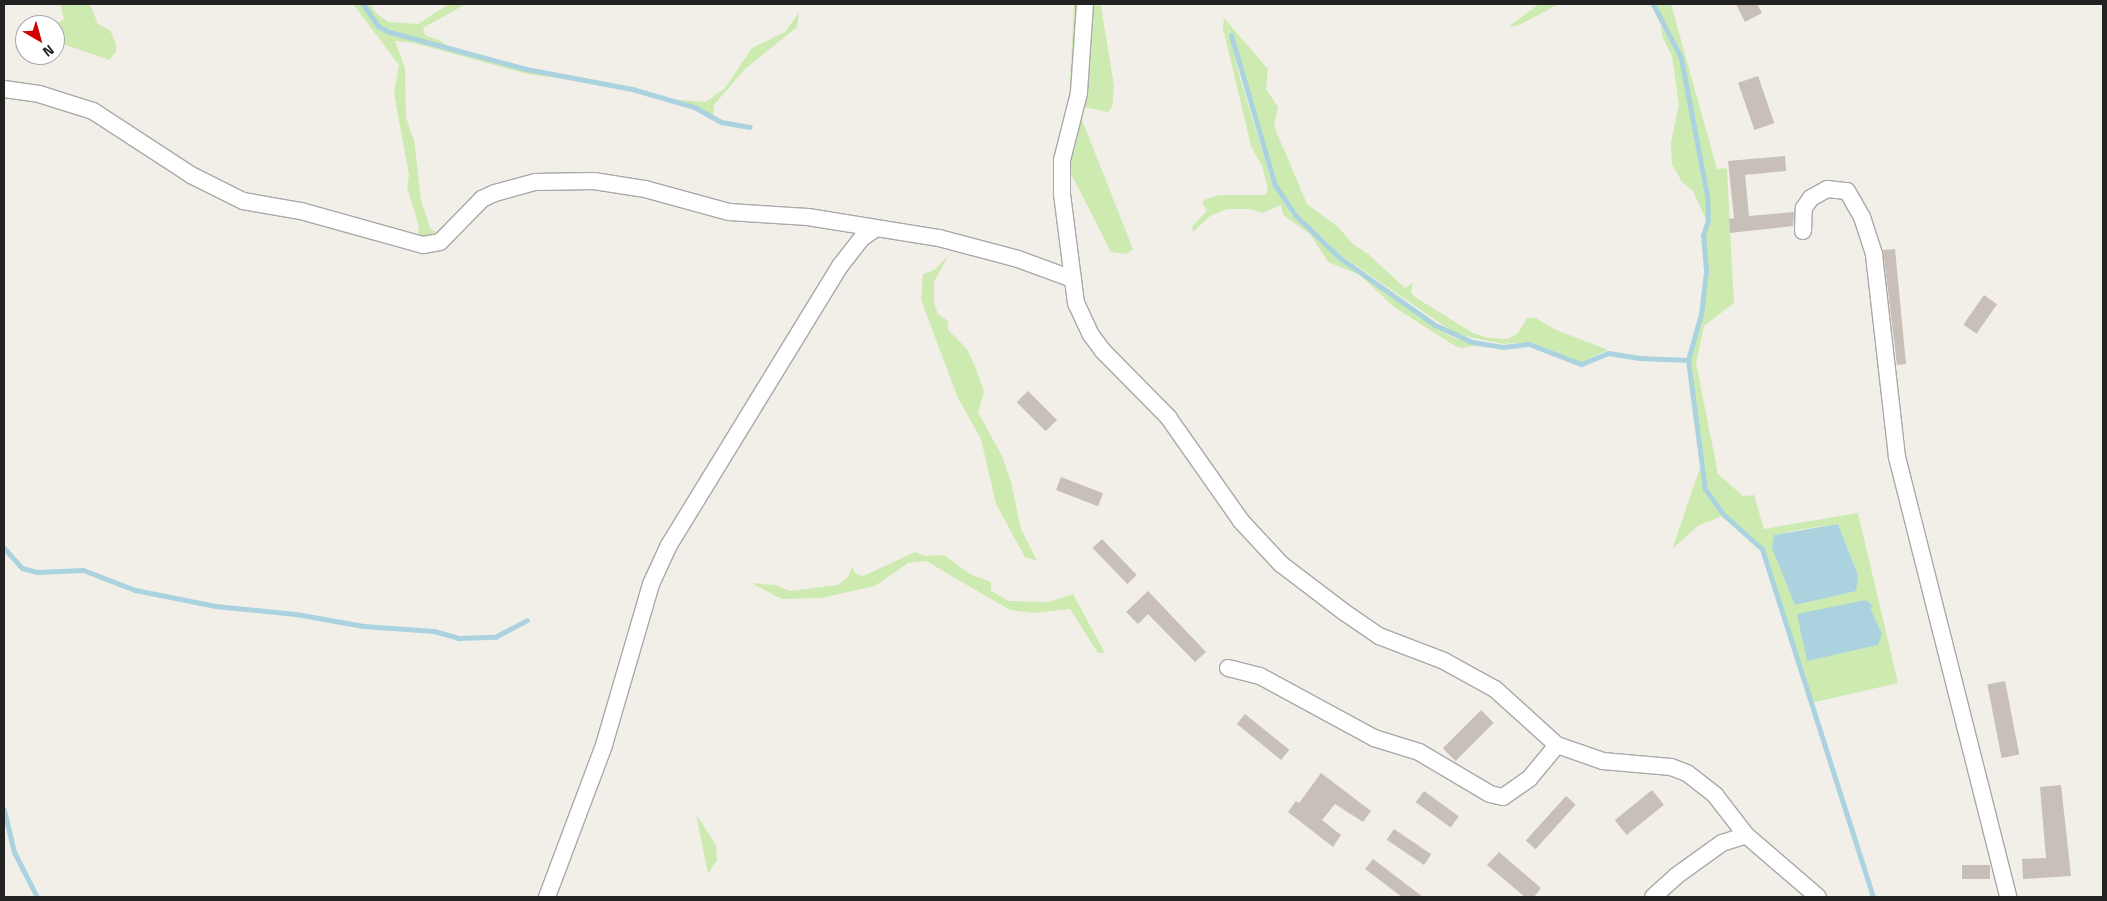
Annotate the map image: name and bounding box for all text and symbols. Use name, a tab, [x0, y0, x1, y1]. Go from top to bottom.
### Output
north arrow	[15, 15, 65, 65]
text: N	[39, 40, 59, 63]

